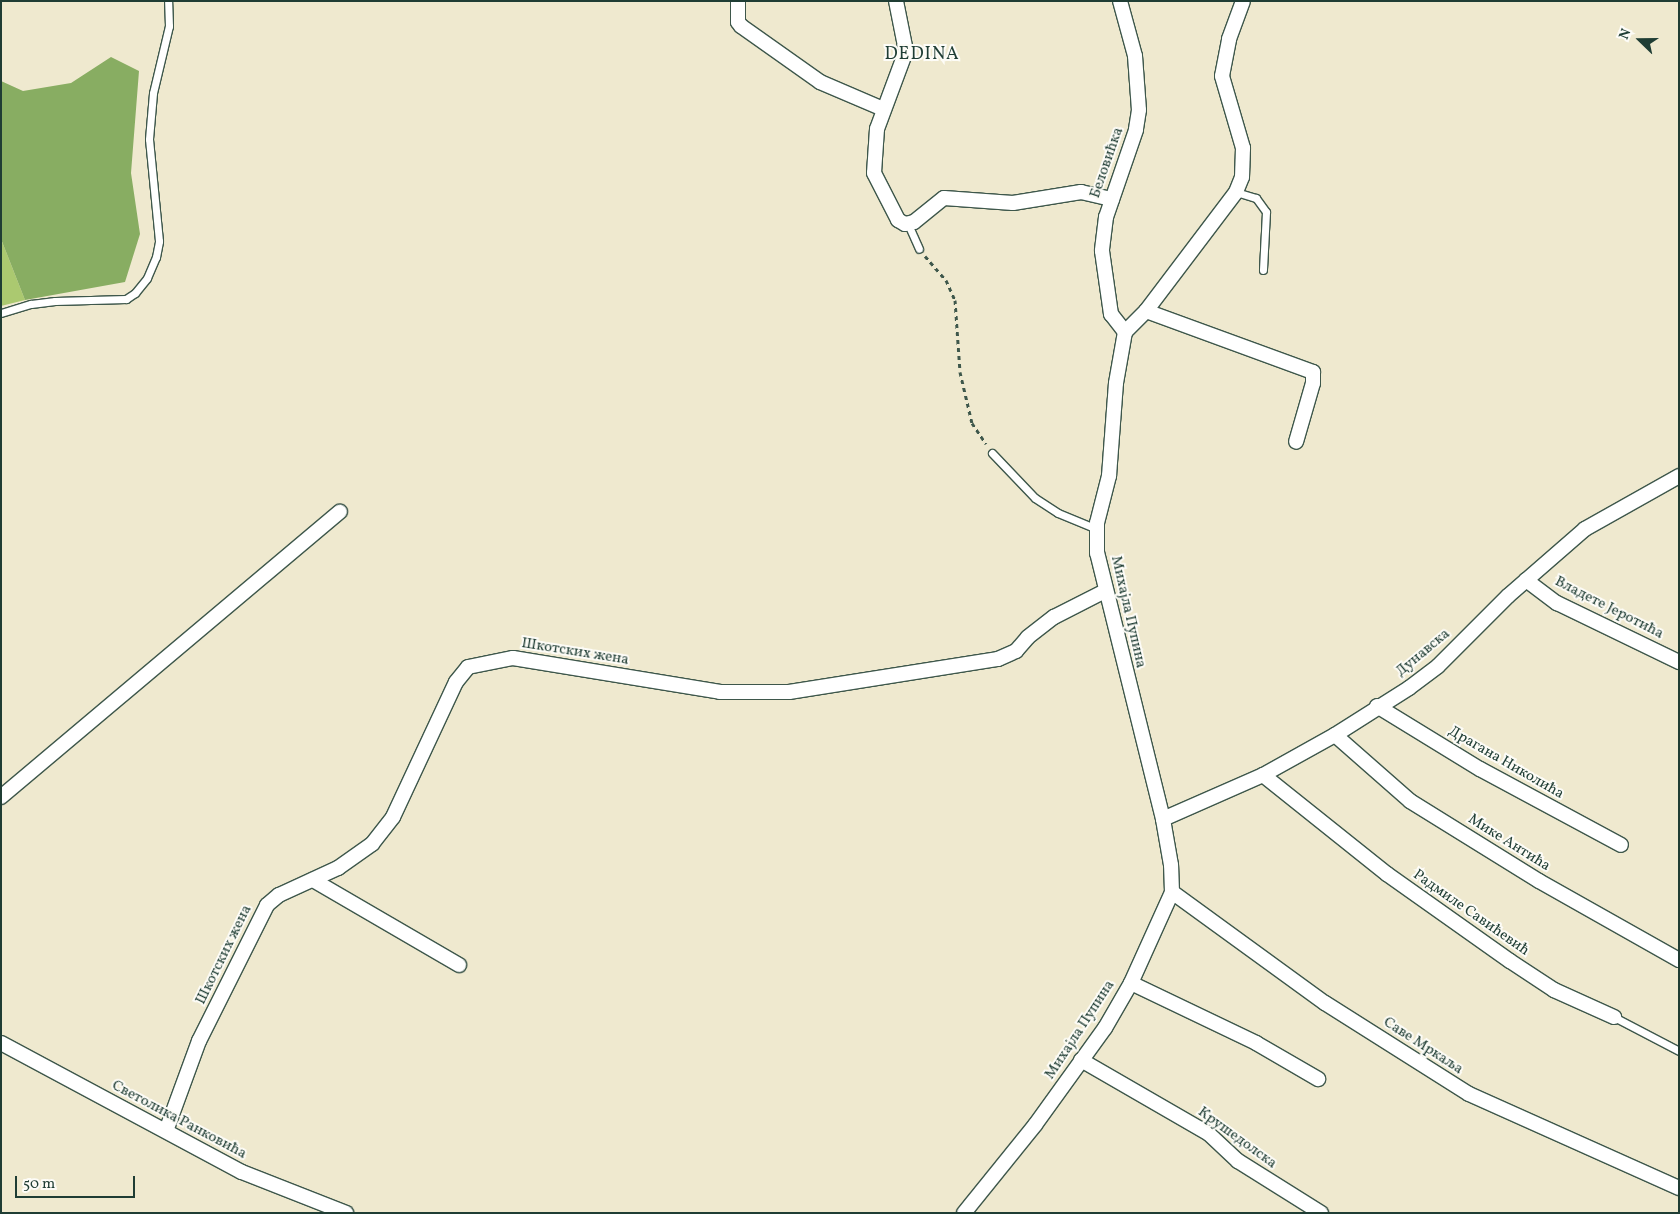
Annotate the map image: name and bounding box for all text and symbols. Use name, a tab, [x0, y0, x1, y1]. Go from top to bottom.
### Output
north arrow	[1615, 15, 1665, 65]
text: N	[1615, 26, 1636, 42]
district label: DEDINA	[884, 44, 960, 66]
street label: Беловићка	[1086, 125, 1128, 201]
street label: Михајла Пупина	[1106, 554, 1150, 670]
street label: Владете Јеротића	[1552, 573, 1666, 643]
street label: Дунавска	[1392, 625, 1454, 681]
street label: Шкотских жена	[520, 635, 630, 669]
street label: Драгана Николића	[1445, 723, 1567, 803]
street label: Мике Антића	[1465, 811, 1553, 875]
street label: Радмиле Савићевић	[1409, 866, 1533, 960]
street label: Шкотских жена	[192, 902, 256, 1008]
street label: Михајла Пупина	[1041, 977, 1119, 1083]
street label: Саве Мркаља	[1380, 1014, 1466, 1078]
street label: Светолика Ранковића	[109, 1077, 249, 1163]
street label: Крушедолска	[1194, 1103, 1280, 1173]
scale bar	[18, 1166, 138, 1198]
text: 50 m	[23, 1174, 55, 1195]

